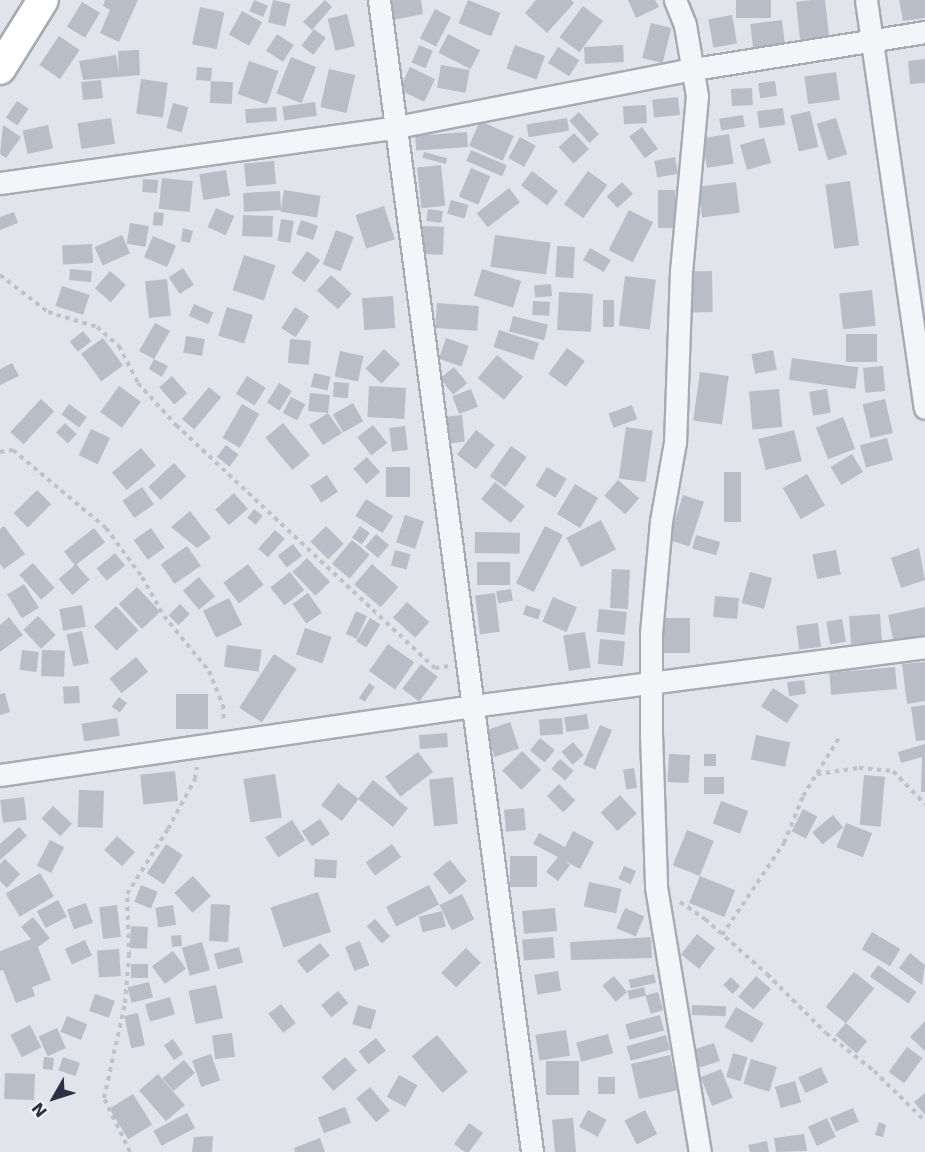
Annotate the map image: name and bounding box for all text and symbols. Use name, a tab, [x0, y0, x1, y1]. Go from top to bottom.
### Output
north arrow	[24, 1068, 84, 1128]
text: N	[28, 1098, 51, 1121]

